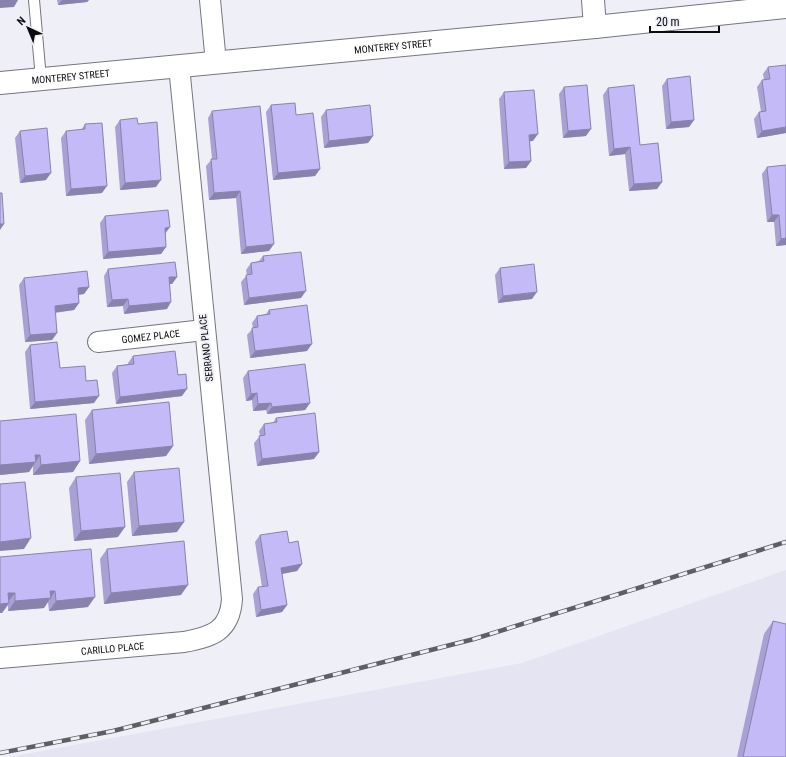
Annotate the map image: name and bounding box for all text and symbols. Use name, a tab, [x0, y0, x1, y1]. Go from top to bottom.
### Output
north arrow	[8, 8, 48, 48]
scale bar	[650, 8, 719, 34]
text: N	[14, 14, 29, 28]
text: 20 m	[656, 15, 680, 29]
street label: MONTEREY STREET	[354, 37, 433, 55]
street label: MONTEREY STREET	[31, 67, 110, 86]
street label: SERRANO PLACE	[197, 314, 215, 382]
street label: GOMEZ PLACE	[121, 327, 181, 345]
street label: CARILLO PLACE	[80, 640, 145, 656]

